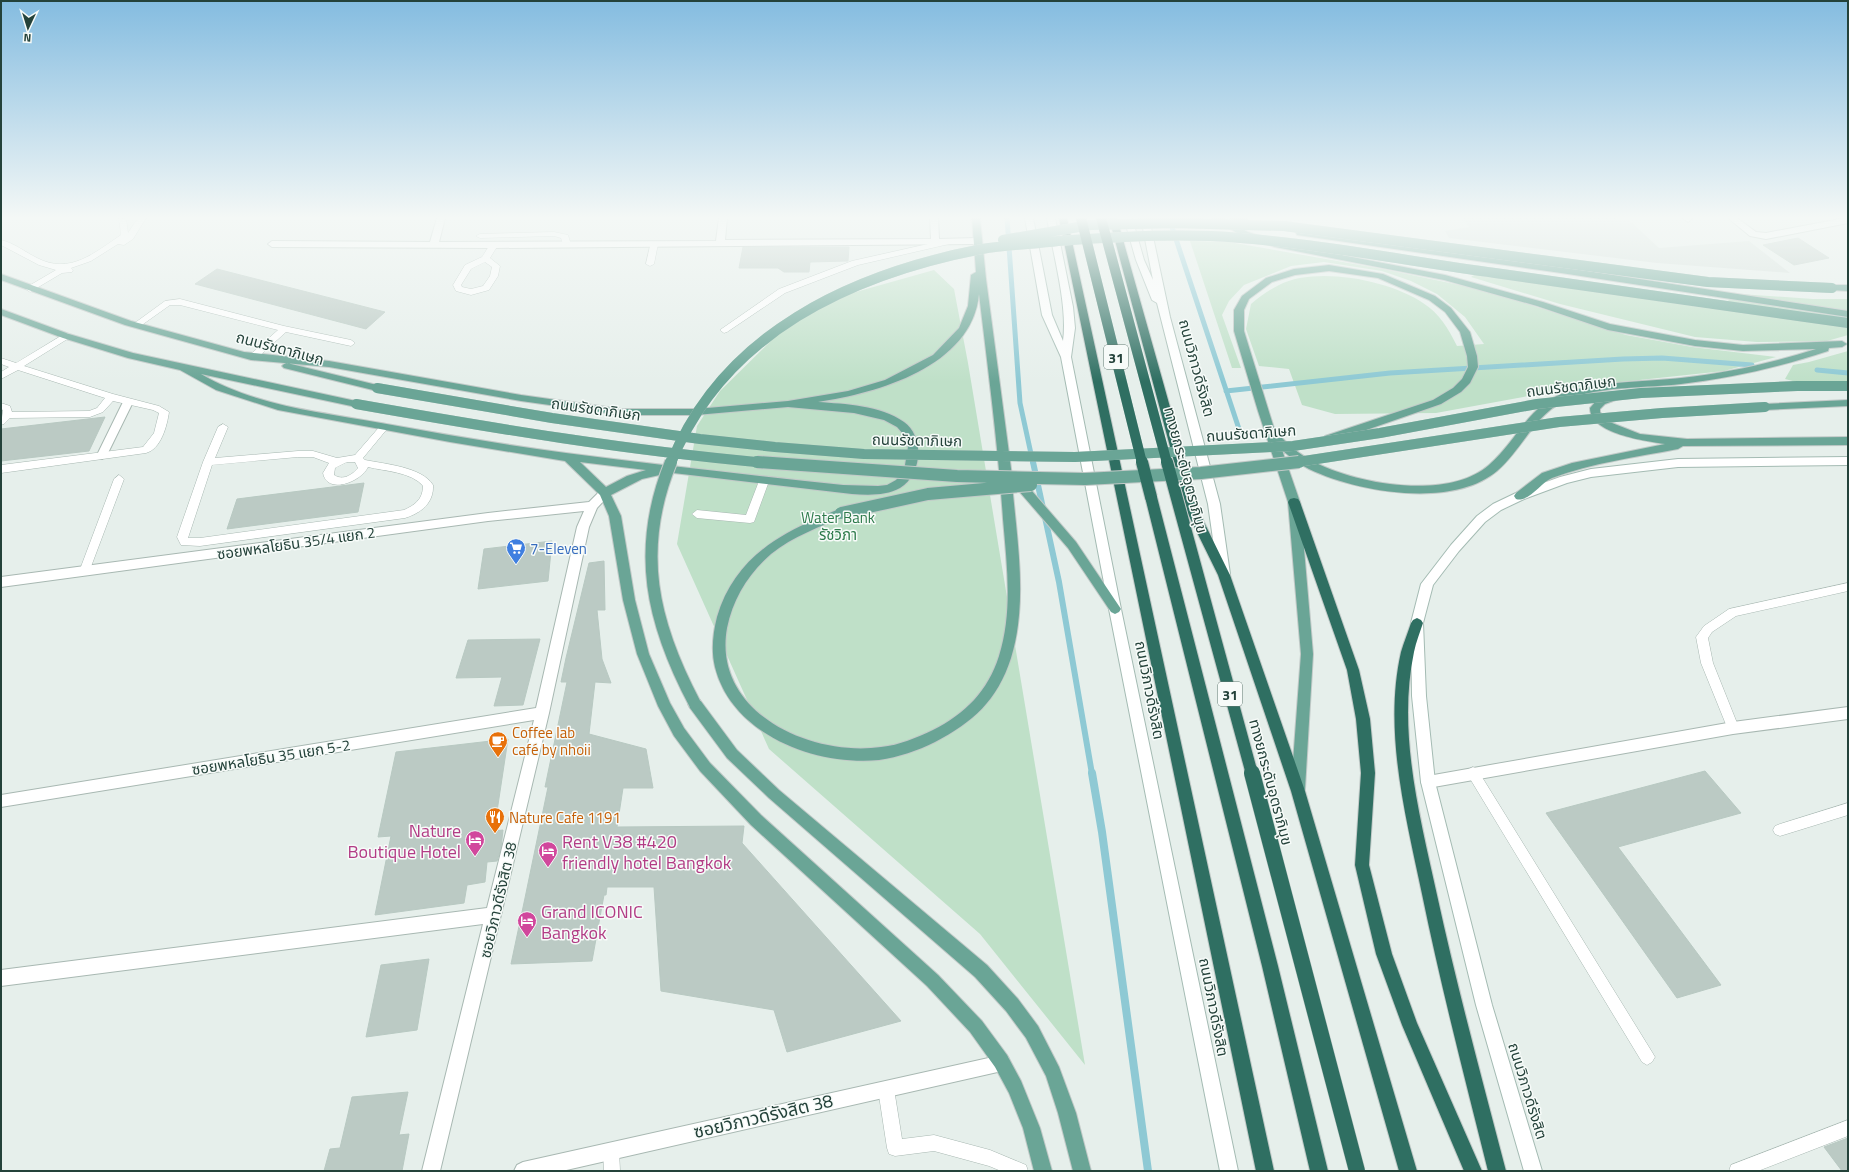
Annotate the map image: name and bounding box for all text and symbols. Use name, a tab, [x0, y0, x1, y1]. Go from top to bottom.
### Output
north arrow	[8, 8, 48, 48]
text: N	[23, 30, 32, 46]
street label: ถนนวิภาวดีรังสิต	[1173, 317, 1221, 419]
street label: ถนนรัชดาภิเษก	[233, 325, 327, 371]
road number: 31	[1104, 345, 1128, 369]
street label: ถนนรัชดาภิเษก	[1525, 369, 1617, 403]
street label: ถนนรัชดาภิเษก	[550, 391, 642, 427]
street label: ทางยกระดับอุตราภิมุข	[1158, 404, 1214, 536]
street label: ถนนรัชดาภิเษก	[1205, 418, 1297, 448]
street label: ถนนรัชดาภิเษก	[872, 428, 962, 452]
park label: Water Bank รัชวิภา	[801, 506, 875, 546]
street label: ซอยพหลโยธิน 35/4 แยก 2	[215, 520, 377, 566]
supermarket icon: 7-Eleven	[505, 537, 527, 565]
place label: 7-Eleven	[530, 537, 587, 560]
street label: ถนนวิภาวดีรังสิต	[1129, 639, 1171, 741]
road number: 31	[1218, 682, 1242, 706]
street label: ทางยกระดับอุตราภิมุข	[1243, 716, 1299, 848]
place label: Coffee lab café by nhoii	[512, 721, 591, 761]
cafe icon: Coffee lab café by nhoii	[487, 730, 509, 758]
street label: ซอยพหลโยธิน 35 แยก 5-2	[190, 733, 352, 781]
restaurant icon: Nature Cafe 1191	[484, 806, 506, 834]
place label: Nature Cafe 1191	[509, 806, 621, 829]
place label: Nature Boutique Hotel	[347, 817, 461, 865]
place label: Rent V38 #420 friendly hotel Bangkok	[562, 828, 732, 876]
hotel icon: Nature Boutique Hotel	[464, 829, 486, 857]
street label: ซอยวิภาวดีรังสิต 38	[473, 840, 523, 960]
hotel icon: Rent V38 #420 friendly hotel Bangkok	[537, 840, 559, 868]
place label: Grand ICONIC Bangkok	[541, 898, 643, 946]
hotel icon: Grand ICONIC Bangkok	[516, 910, 538, 938]
street label: ถนนวิภาวดีรังสิต	[1193, 956, 1235, 1058]
street label: ถนนวิภาวดีรังสิต	[1502, 1040, 1554, 1142]
street label: ซอยวิภาวดีรังสิต 38	[691, 1087, 835, 1145]

